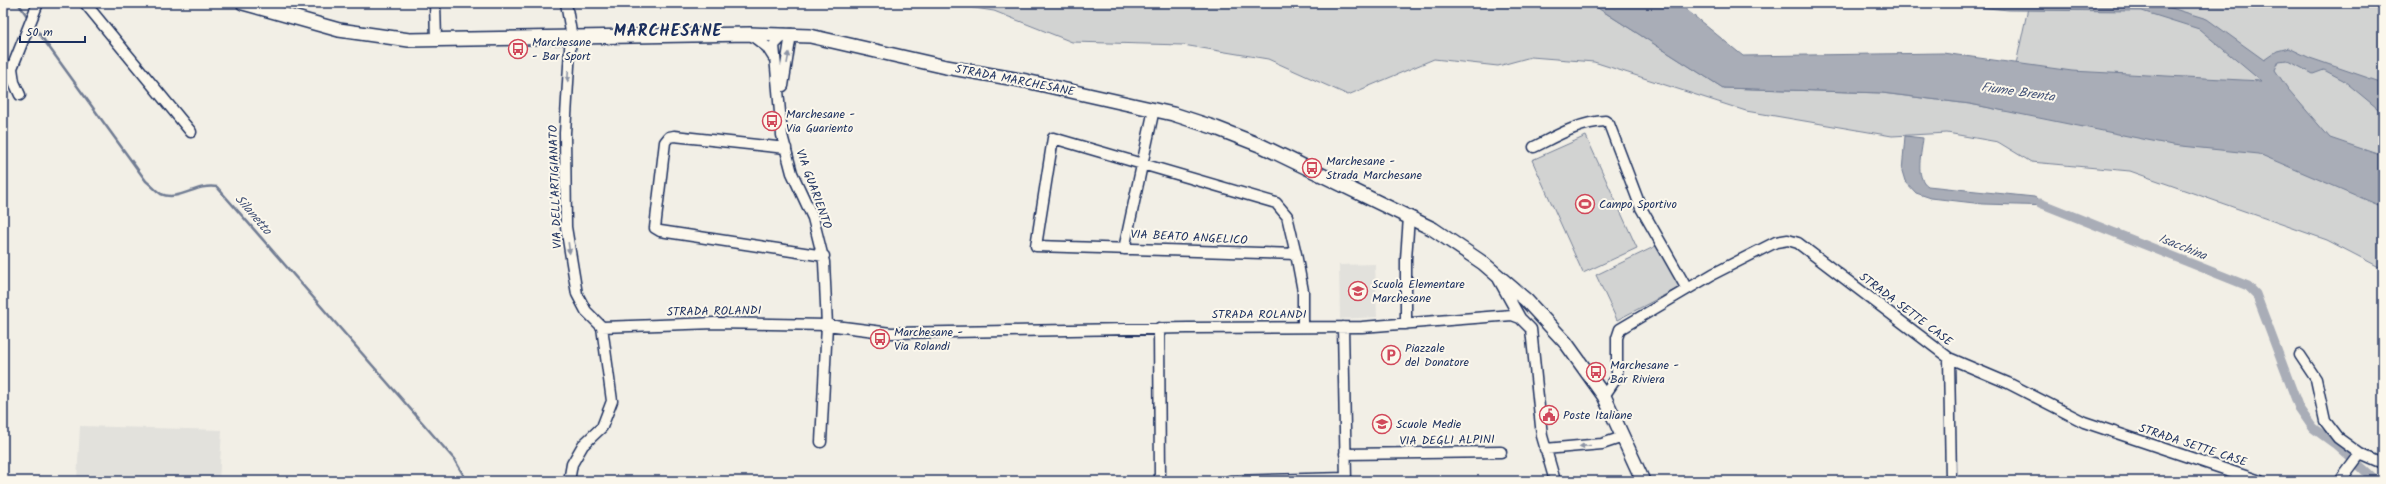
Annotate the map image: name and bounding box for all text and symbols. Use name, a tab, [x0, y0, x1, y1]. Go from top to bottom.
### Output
scale bar	[20, 18, 85, 44]
district label: MARCHESANE	[614, 19, 723, 44]
text: 50 m	[26, 23, 53, 42]
place label: Marchesane - Bar Sport	[532, 33, 591, 66]
bus stop icon: Marchesane - Bar Sport	[507, 38, 529, 60]
one-way arrow	[785, 52, 791, 64]
street label: STRADA MARCHESANE	[953, 60, 1077, 102]
one-way arrow	[564, 70, 571, 82]
water label: Fiume Brenta	[1980, 77, 2057, 108]
place label: Marchesane - Via Guariento	[786, 105, 856, 138]
bus stop icon: Marchesane - Via Guariento	[761, 110, 783, 132]
street label: VIA DELL'ARTIGIANATO	[544, 124, 567, 249]
street label: VIA GUARIENTO	[790, 147, 837, 232]
place label: Marchesane - Strada Marchesane	[1326, 152, 1422, 185]
bus stop icon: Marchesane - Strada Marchesane	[1301, 157, 1323, 179]
water label: Silanetto	[229, 190, 277, 241]
sports icon: Campo Sportivo	[1574, 193, 1596, 215]
place label: Campo Sportivo	[1599, 195, 1677, 214]
street label: VIA BEATO ANGELICO	[1130, 225, 1249, 250]
water label: Isacchina	[2155, 228, 2211, 267]
one-way arrow	[566, 242, 572, 254]
street label: STRADA SETTE CASE	[1855, 268, 1957, 352]
place label: Scuola Elementare Marchesane	[1372, 275, 1465, 308]
school or university icon: Scuola Elementare Marchesane	[1347, 280, 1369, 302]
street label: STRADA ROLANDI	[666, 301, 762, 322]
street label: STRADA ROLANDI	[1212, 305, 1307, 324]
place label: Marchesane - Via Rolandi	[894, 323, 964, 356]
bus stop icon: Marchesane - Via Rolandi	[869, 328, 891, 350]
place label: Piazzale del Donatore	[1405, 339, 1469, 372]
parking icon: Piazzale del Donatore	[1380, 344, 1402, 366]
place label: Marchesane - Bar Riviera	[1610, 356, 1680, 389]
bus stop icon: Marchesane - Bar Riviera	[1585, 361, 1607, 383]
public building icon: Poste Italiane	[1538, 404, 1560, 426]
place label: Poste Italiane	[1563, 406, 1633, 425]
school or university icon: Scuole Medie	[1371, 413, 1393, 435]
place label: Scuole Medie	[1396, 415, 1462, 434]
street label: STRADA SETTE CASE	[2136, 419, 2250, 472]
street label: VIA DEGLI ALPINI	[1399, 430, 1495, 451]
one-way arrow	[1579, 442, 1591, 449]

